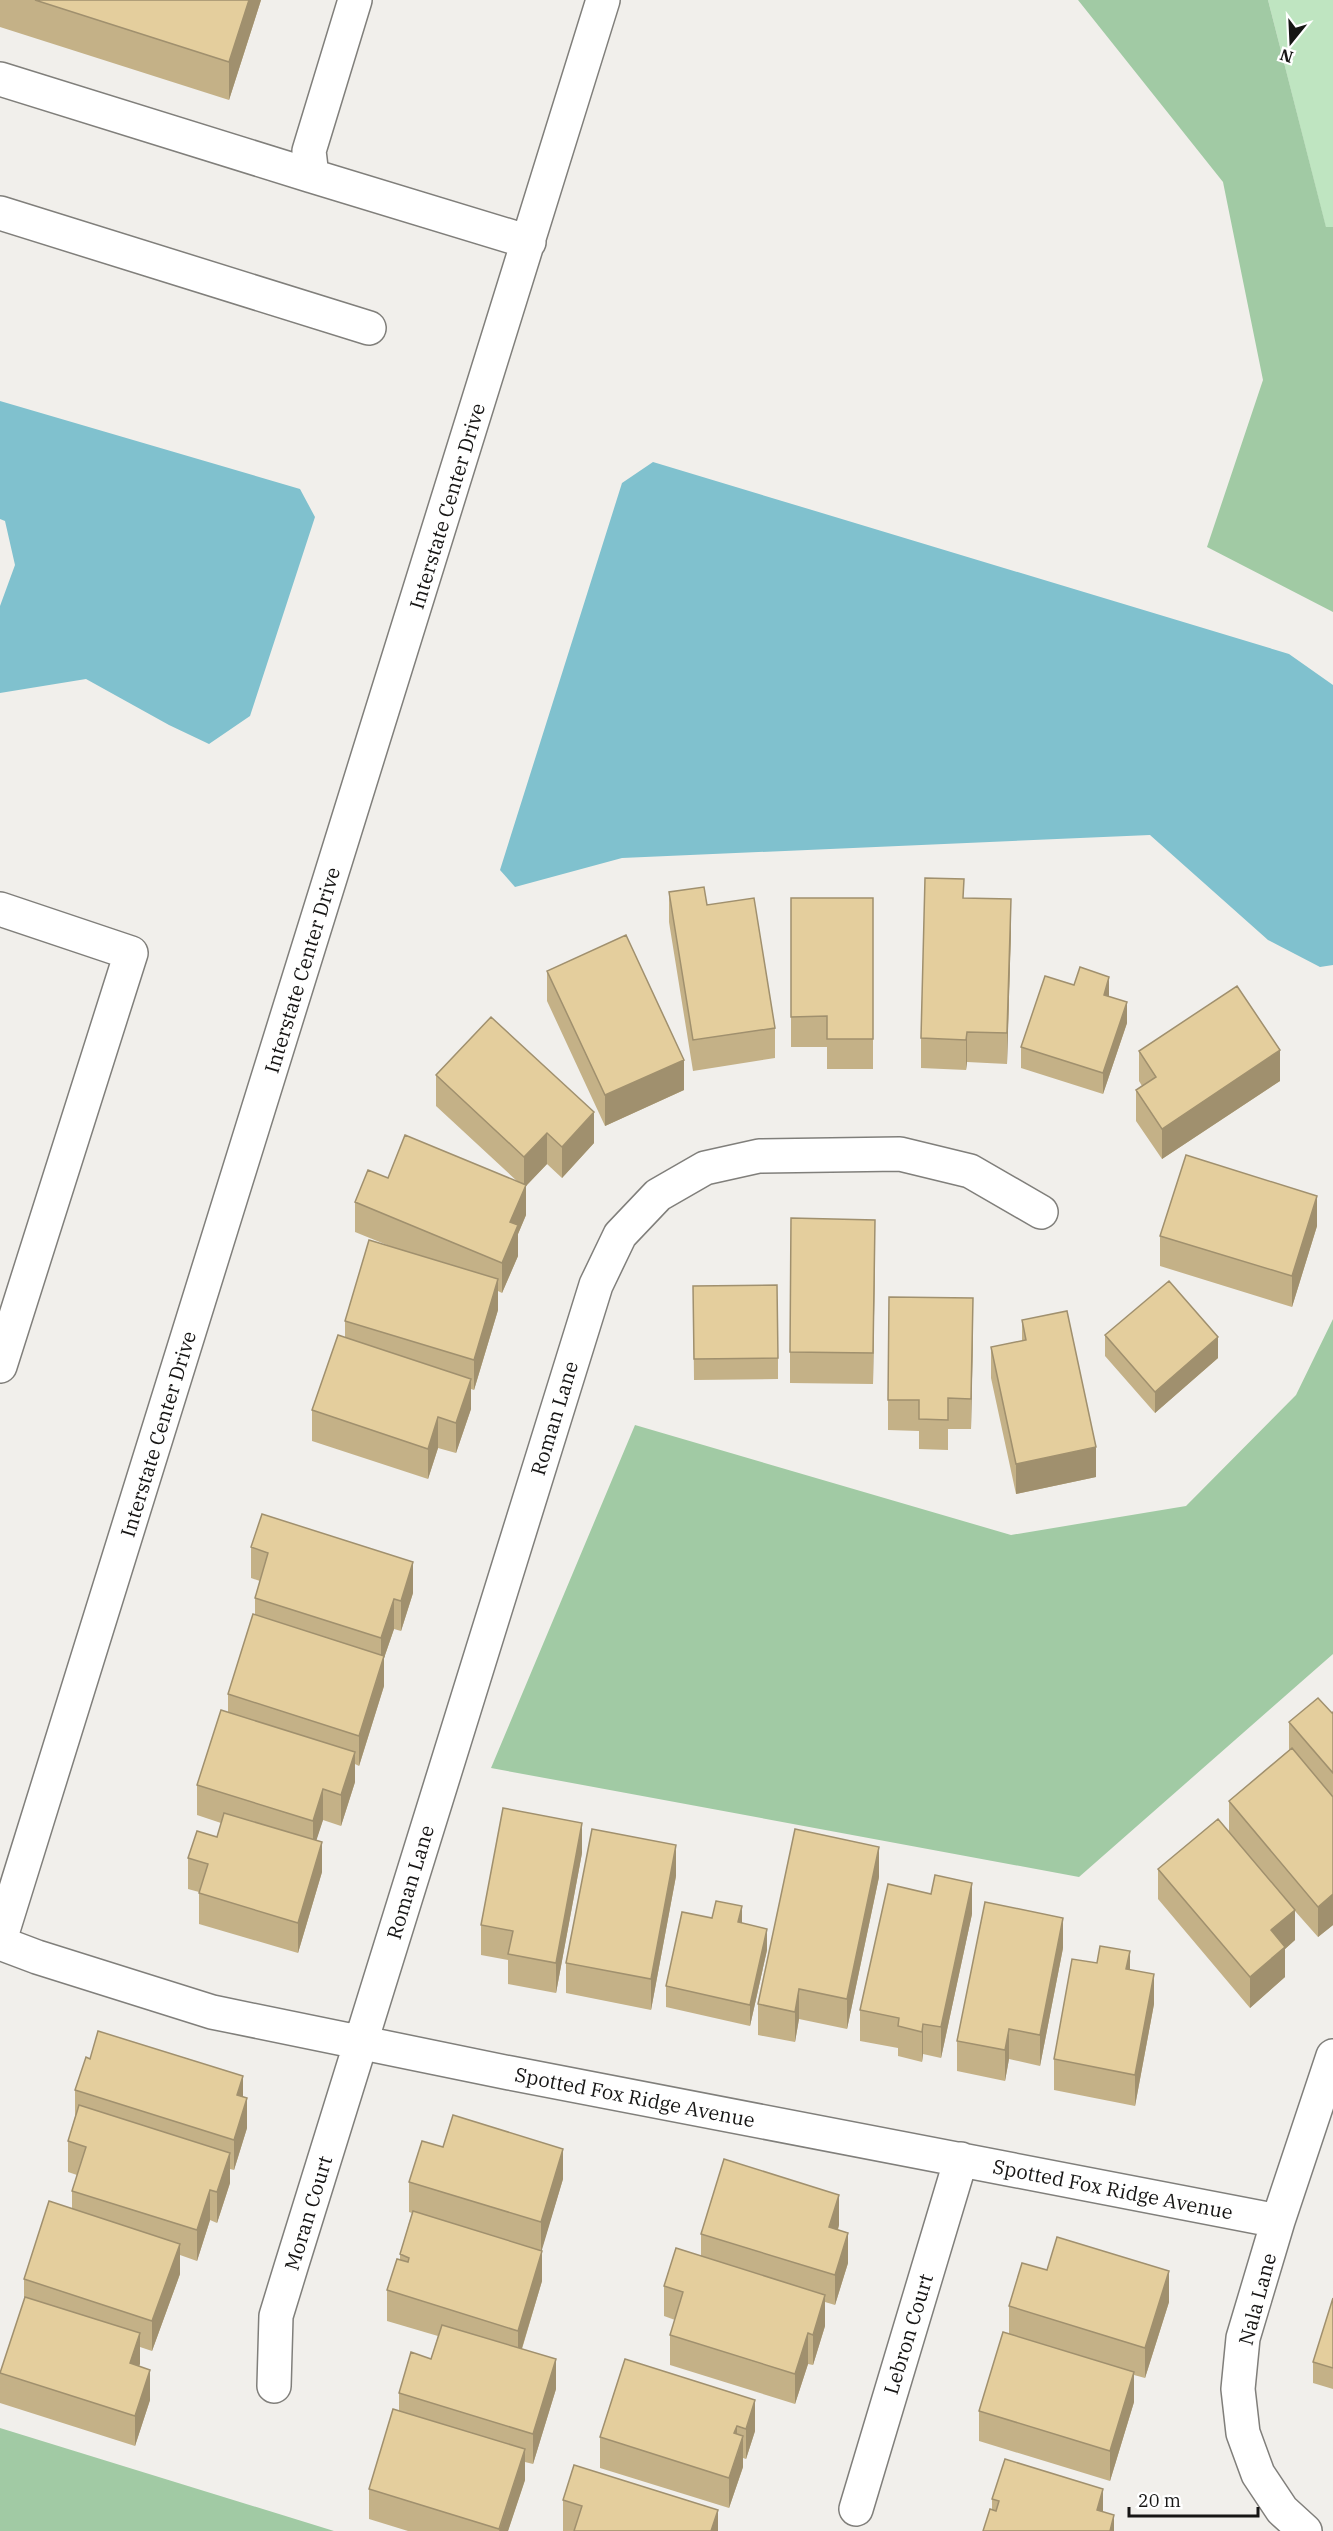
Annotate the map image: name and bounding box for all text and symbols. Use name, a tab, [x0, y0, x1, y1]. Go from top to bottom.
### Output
north arrow	[1261, 12, 1321, 72]
text: N	[1277, 45, 1295, 68]
street label: Interstate Center Drive	[403, 400, 491, 612]
street label: Interstate Center Drive	[258, 864, 346, 1076]
street label: Interstate Center Drive	[114, 1328, 202, 1540]
street label: Roman Lane	[524, 1358, 584, 1478]
street label: Roman Lane	[380, 1822, 440, 1942]
street label: Spotted Fox Ridge Avenue	[513, 2060, 757, 2134]
street label: Moran Court	[278, 2152, 338, 2274]
street label: Spotted Fox Ridge Avenue	[991, 2152, 1235, 2226]
street label: Nala Lane	[1232, 2250, 1282, 2348]
street label: Lebron Court	[877, 2270, 939, 2398]
scale bar	[1129, 2480, 1258, 2518]
text: 20 m	[1138, 2489, 1181, 2512]

